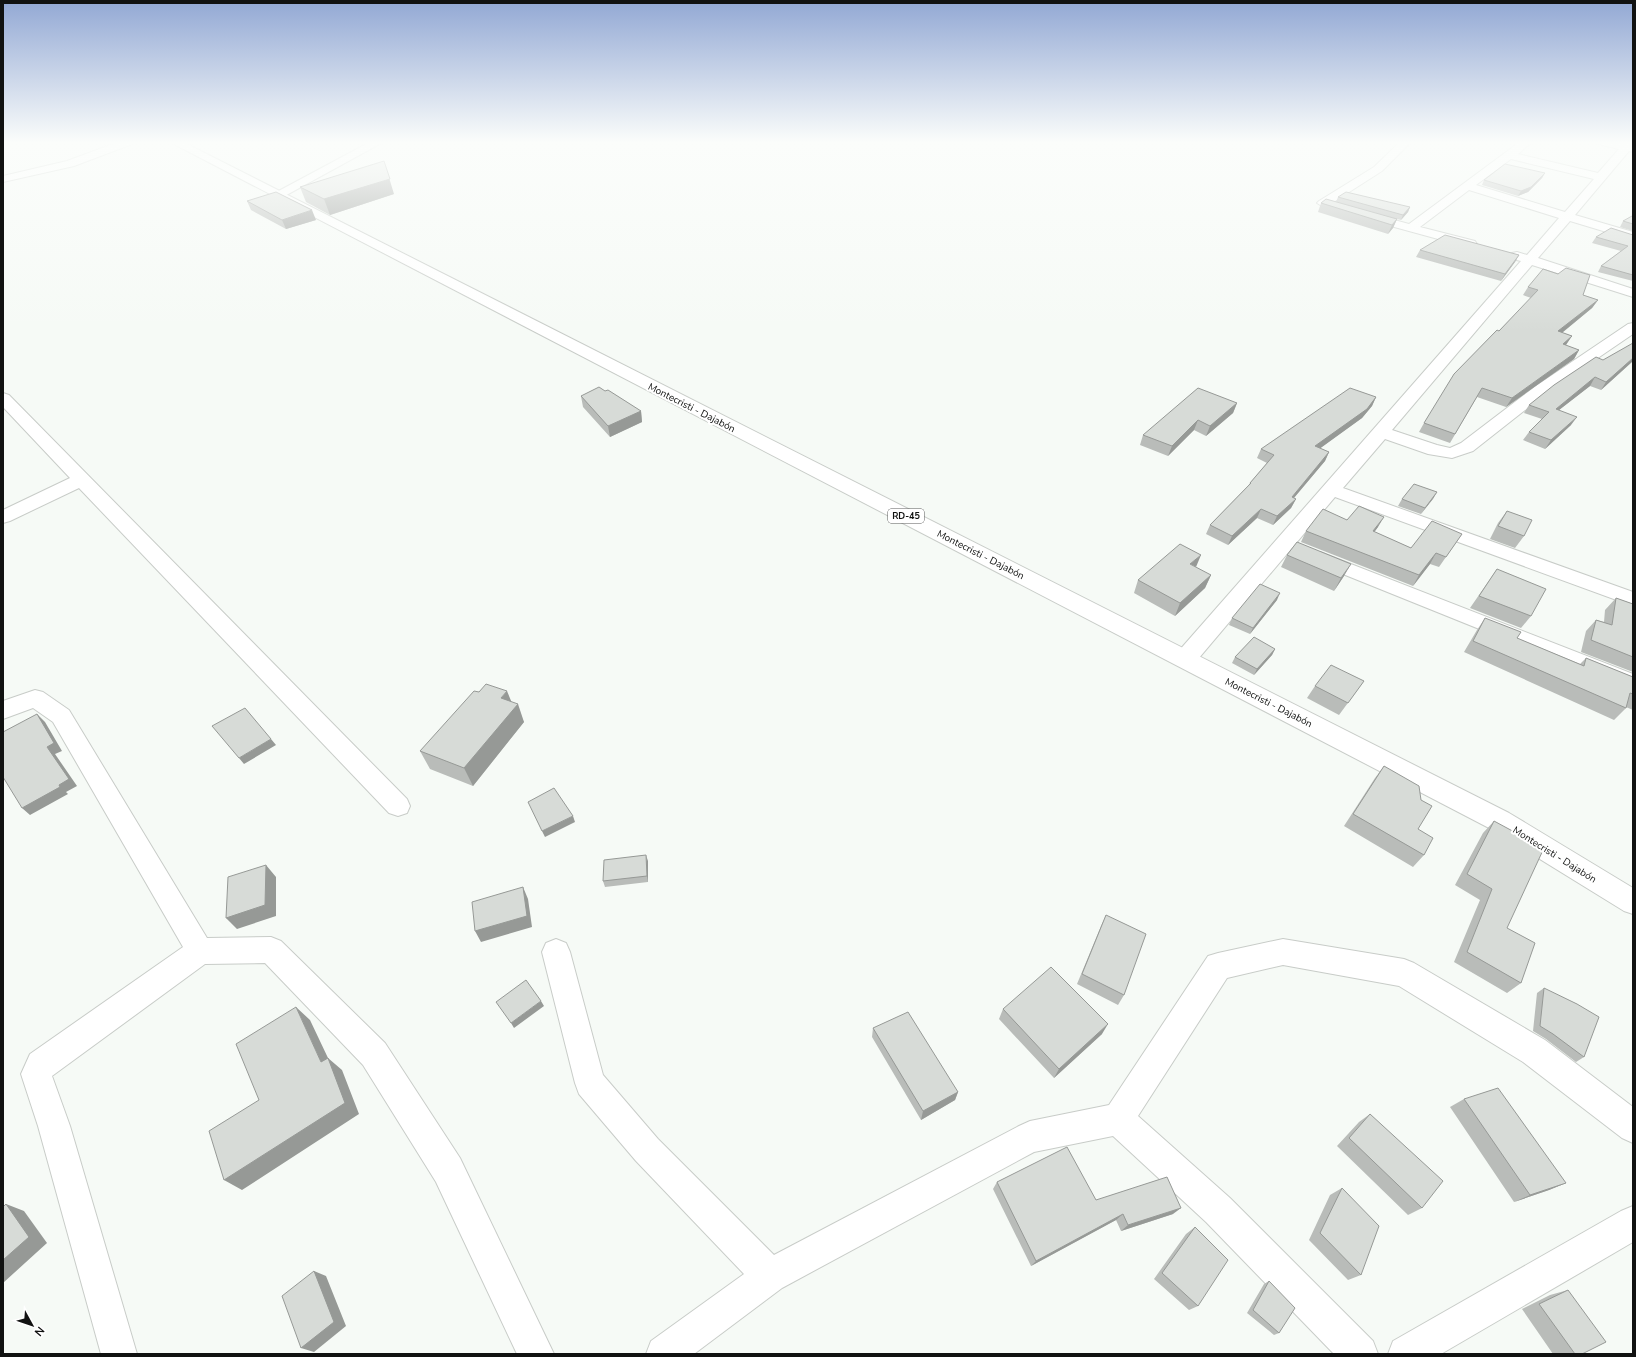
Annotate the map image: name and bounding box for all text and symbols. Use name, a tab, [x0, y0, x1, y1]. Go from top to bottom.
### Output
street label: Montecristi - Dajabón	[645, 380, 738, 436]
road number: RD-45	[888, 509, 924, 523]
street label: Montecristi - Dajabón	[934, 527, 1027, 583]
street label: Montecristi - Dajabón	[1222, 675, 1315, 731]
street label: Montecristi - Dajabón	[1510, 823, 1599, 886]
north arrow	[12, 1305, 52, 1345]
text: N	[31, 1323, 48, 1339]

